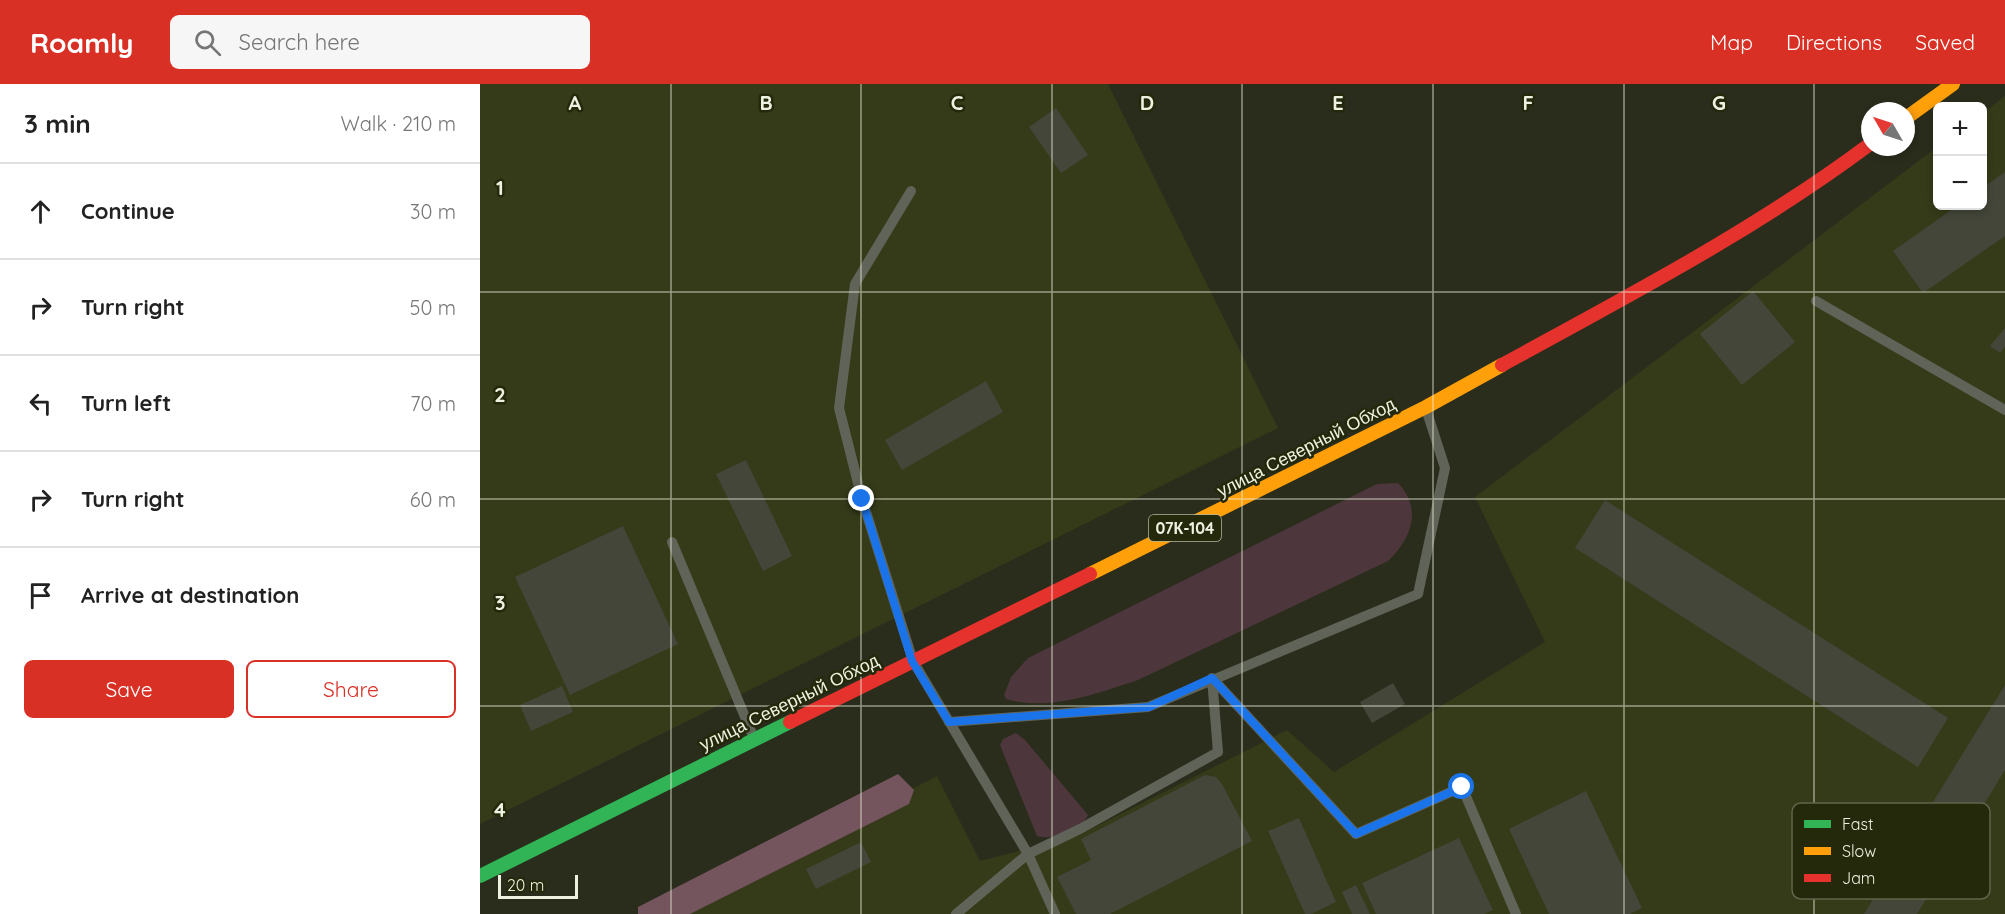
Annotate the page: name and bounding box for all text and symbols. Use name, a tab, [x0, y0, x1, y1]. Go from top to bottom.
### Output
search box	[170, 15, 590, 69]
text: Roamly	[30, 25, 134, 60]
icon: search	[191, 26, 224, 59]
text: Search here	[239, 28, 360, 56]
text: Map	[1710, 29, 1753, 55]
text: Directions	[1786, 29, 1882, 55]
text: Saved	[1915, 29, 1975, 55]
text: A	[569, 90, 582, 115]
text: B	[759, 90, 773, 115]
text: C	[951, 90, 964, 115]
text: D	[1140, 90, 1154, 115]
text: E	[1332, 90, 1344, 115]
text: F	[1522, 90, 1534, 115]
text: G	[1712, 90, 1726, 115]
north arrow	[1861, 102, 1915, 156]
map controls	[1933, 102, 1987, 210]
button: +	[1933, 102, 1987, 156]
text: 3 min	[24, 107, 91, 140]
text: Walk · 210 m	[341, 111, 456, 136]
button: −	[1933, 156, 1987, 210]
text: 1	[496, 175, 504, 200]
icon: ahead	[24, 195, 57, 228]
text: Continue	[81, 197, 175, 225]
text: 30 m	[410, 199, 456, 224]
icon: right	[24, 291, 57, 324]
text: Turn right	[81, 293, 185, 321]
text: 50 m	[410, 295, 456, 320]
text: 2	[494, 382, 506, 407]
icon: left	[24, 387, 57, 420]
text: Turn left	[81, 389, 171, 417]
text: 70 m	[410, 391, 456, 416]
street label: улица Северный Обход	[1213, 392, 1400, 502]
icon: right	[24, 483, 57, 516]
text: Turn right	[81, 485, 185, 513]
route end	[848, 485, 874, 511]
text: 60 m	[410, 487, 456, 512]
road number: 07К-104	[1149, 515, 1221, 541]
icon: arrive	[24, 579, 57, 612]
text: Arrive at destination	[81, 581, 299, 609]
text: 3	[495, 590, 505, 615]
street label: улица Северный Обход	[695, 648, 883, 756]
button: Save	[24, 660, 234, 718]
button: Share	[246, 660, 456, 718]
route start	[1448, 773, 1474, 799]
text: 4	[494, 797, 506, 822]
legend	[1792, 803, 1990, 899]
text: Fast	[1842, 814, 1873, 834]
text: Slow	[1842, 841, 1876, 861]
text: Jam	[1842, 868, 1875, 888]
scale bar	[498, 872, 578, 900]
text: 20 m	[507, 875, 544, 895]

